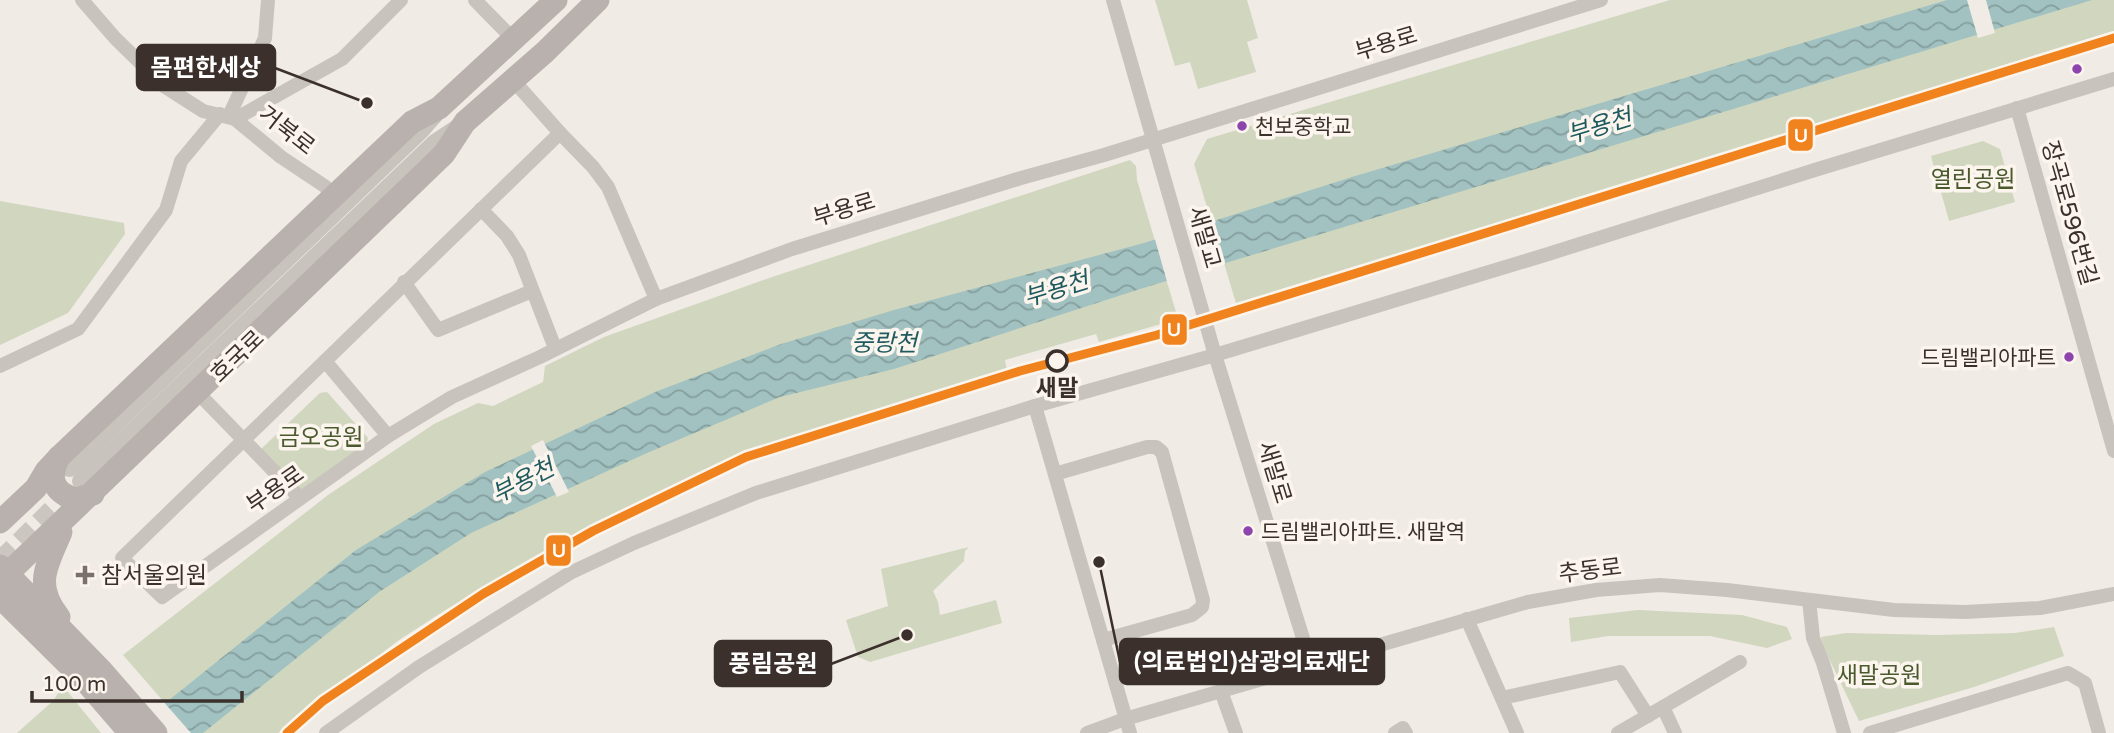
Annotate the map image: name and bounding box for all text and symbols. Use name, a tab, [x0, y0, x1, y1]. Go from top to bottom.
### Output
street label: 부용로	[1352, 21, 1421, 67]
callout: 몸편한세상	[137, 45, 275, 90]
text: 몸편한세상	[151, 54, 261, 83]
unlabelled marker	[2070, 62, 2084, 76]
street label: 거북로	[253, 100, 320, 161]
water label: 부용천	[1563, 102, 1638, 150]
place label: 천보중학교	[1255, 115, 1352, 140]
line badge: U	[1787, 118, 1814, 152]
marker: 천보중학교	[1235, 119, 1249, 133]
text: U	[1794, 125, 1808, 147]
street label: 장곡로596번길	[2035, 138, 2103, 289]
park label: 열린공원	[1931, 166, 2015, 194]
street label: 부용로	[810, 187, 879, 233]
street label: 새말교	[1182, 203, 1226, 272]
water label: 부용천	[1020, 265, 1095, 313]
line badge: U	[1161, 313, 1188, 346]
text: U	[1167, 319, 1181, 341]
street label: 호국로	[205, 325, 270, 389]
water label: 중랑천	[851, 329, 920, 358]
place label: 드림밸리아파트	[1921, 346, 2056, 371]
marker: 새말	[1046, 350, 1068, 372]
marker: 드림밸리아파트	[2062, 350, 2076, 364]
place label: 새말	[1036, 375, 1078, 403]
park label: 금오공원	[279, 424, 363, 452]
street label: 새말로	[1251, 438, 1297, 507]
water label: 부용천	[487, 452, 562, 509]
street label: 부용로	[242, 460, 310, 519]
place label: 드림밸리아파트. 새말역	[1261, 520, 1465, 545]
marker: 드림밸리아파트. 새말역	[1241, 524, 1255, 538]
line badge: U	[545, 534, 572, 567]
text: U	[552, 540, 566, 562]
street label: 추동로	[1557, 553, 1623, 589]
place label: 참서울의원	[101, 562, 207, 590]
marker: 참서울의원	[75, 565, 95, 585]
callout: (의료법인)삼광의료재단	[1120, 639, 1384, 684]
callout: 풍림공원	[715, 641, 831, 686]
text: (의료법인)삼광의료재단	[1134, 648, 1370, 677]
text: 풍림공원	[729, 650, 817, 679]
scale bar	[32, 660, 242, 704]
park label: 새말공원	[1837, 662, 1921, 690]
text: 100 m	[42, 672, 106, 697]

